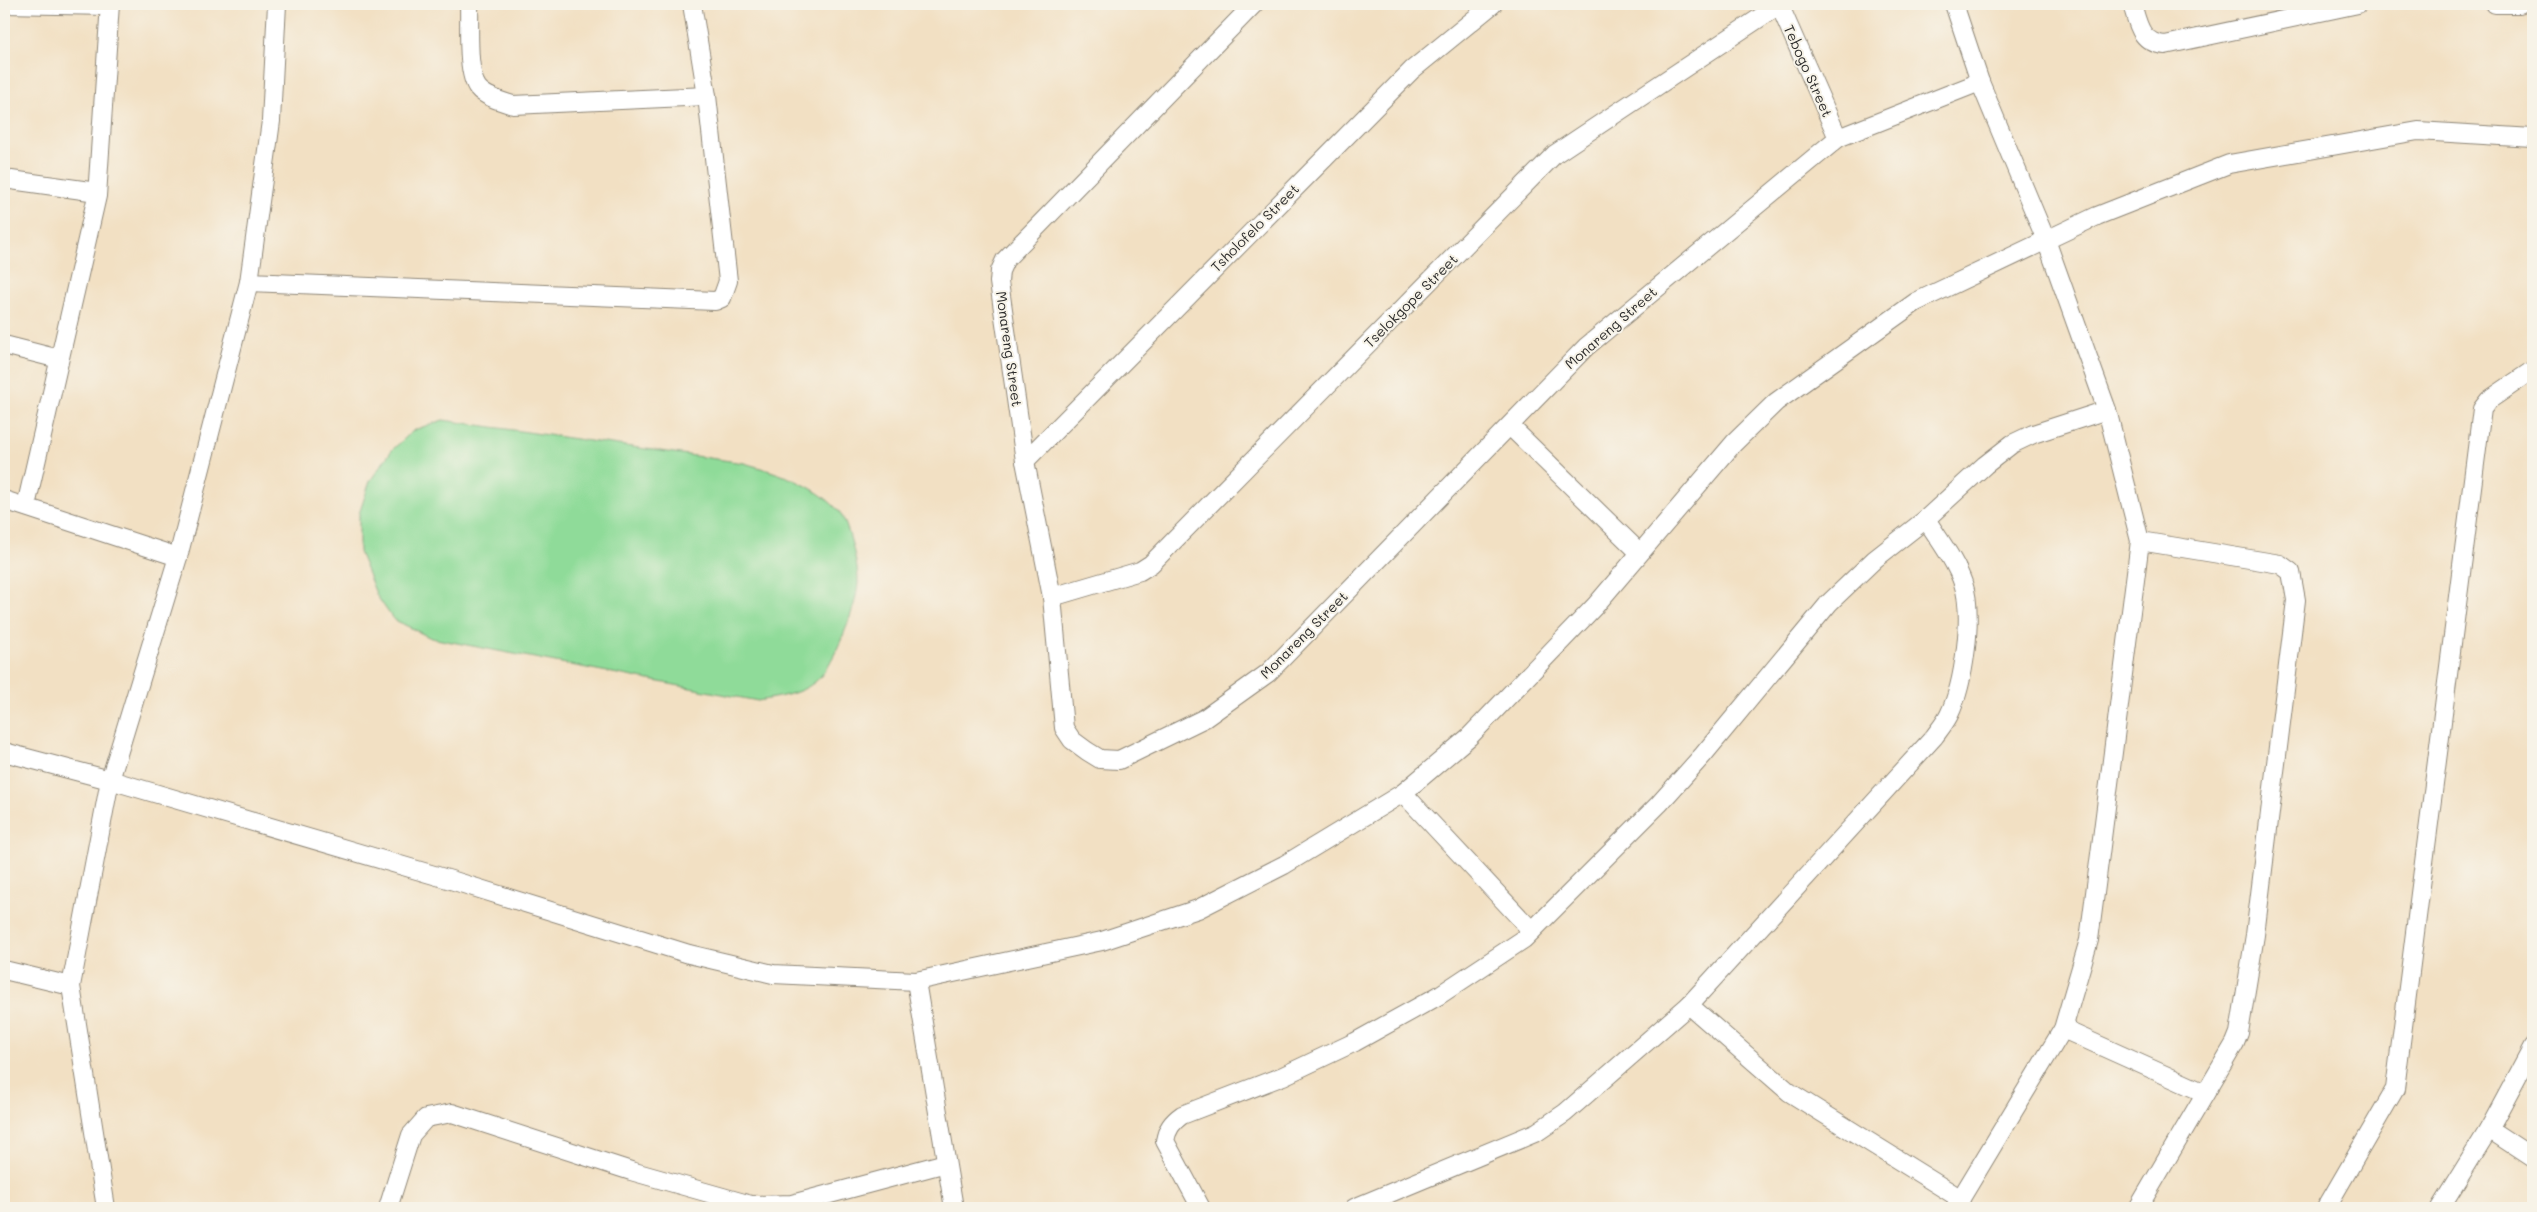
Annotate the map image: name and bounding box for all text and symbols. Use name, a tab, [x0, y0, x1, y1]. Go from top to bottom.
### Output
street label: Tebogo Street	[1780, 22, 1837, 120]
street label: Tsholofelo Street	[1206, 179, 1303, 276]
street label: Tselokgope Street	[1360, 250, 1462, 352]
street label: Monareng Street	[1560, 282, 1661, 373]
street label: Monareng Street	[992, 290, 1027, 408]
street label: Monareng Street	[1256, 587, 1352, 683]

